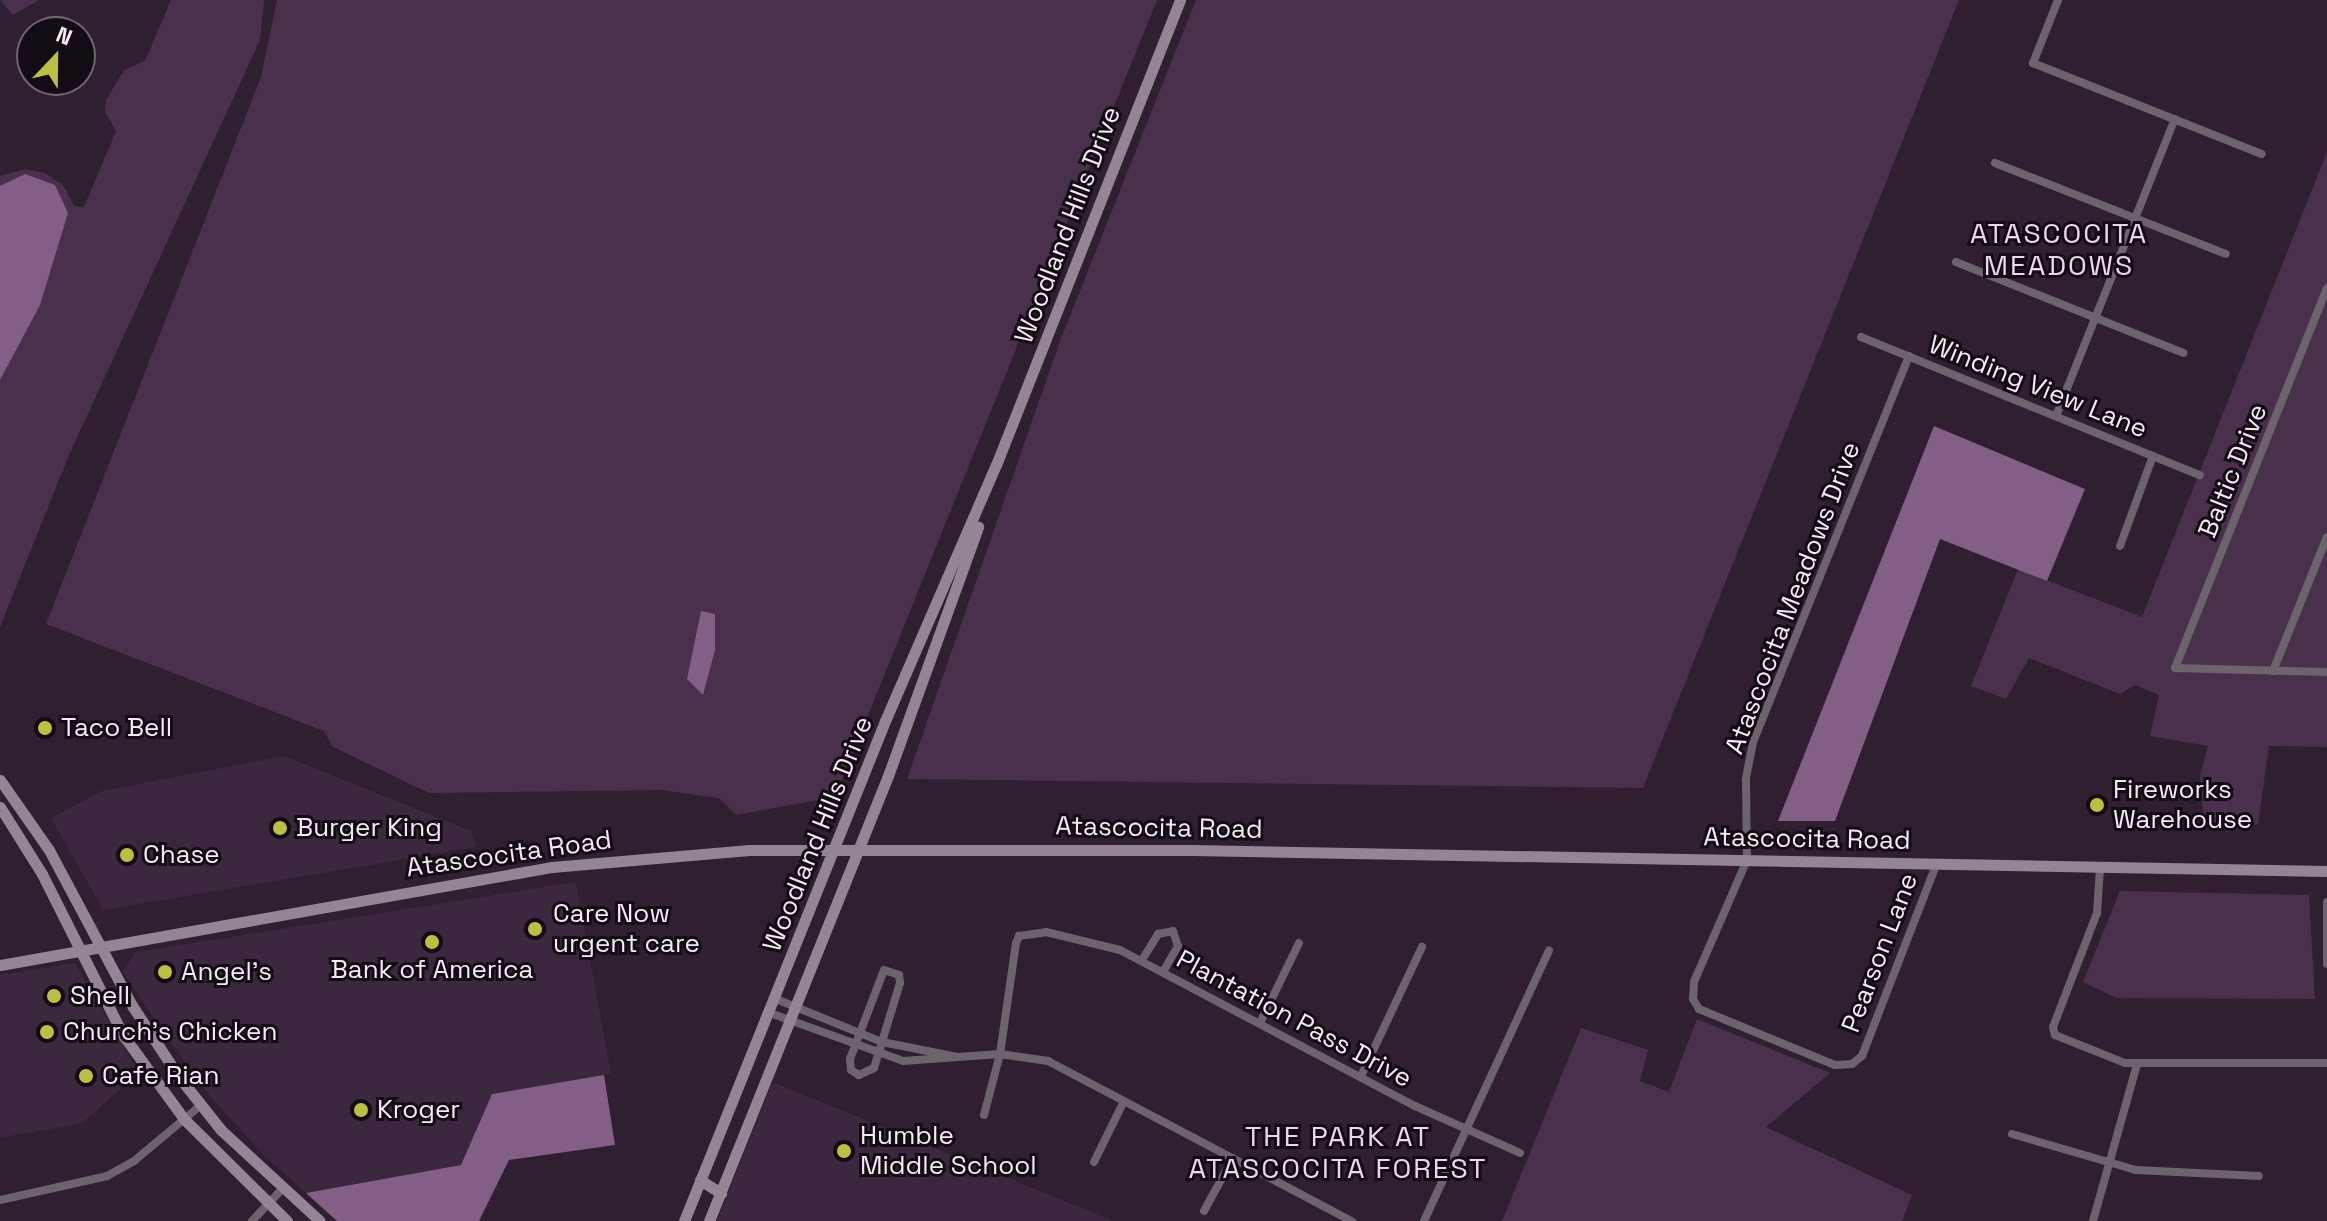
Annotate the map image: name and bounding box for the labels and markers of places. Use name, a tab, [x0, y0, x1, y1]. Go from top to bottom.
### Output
place label: Taco Bell	[61, 712, 172, 744]
marker: Taco Bell	[36, 719, 54, 737]
place label: Fireworks Warehouse	[2113, 774, 2252, 836]
marker: Fireworks Warehouse	[2088, 796, 2106, 814]
place label: Burger King	[296, 812, 442, 844]
marker: Burger King	[271, 819, 289, 837]
place label: Chase	[143, 839, 220, 871]
marker: Chase	[118, 846, 136, 864]
place label: Care Now urgent care	[553, 898, 700, 960]
marker: Care Now urgent care	[524, 918, 546, 940]
marker: Bank of America	[423, 933, 441, 951]
place label: Bank of America	[330, 954, 534, 986]
place label: Angel's	[181, 956, 272, 988]
marker: Angel's	[156, 963, 174, 981]
place label: Shell	[70, 980, 130, 1012]
marker: Shell	[45, 987, 63, 1005]
place label: Church's Chicken	[63, 1016, 277, 1048]
marker: Church's Chicken	[38, 1023, 56, 1041]
place label: Cafe Rian	[102, 1060, 219, 1092]
marker: Cafe Rian	[77, 1067, 95, 1085]
place label: Kroger	[377, 1094, 460, 1126]
marker: Kroger	[352, 1101, 370, 1119]
place label: Humble Middle School	[860, 1120, 1037, 1182]
marker: Humble Middle School	[835, 1142, 853, 1160]

